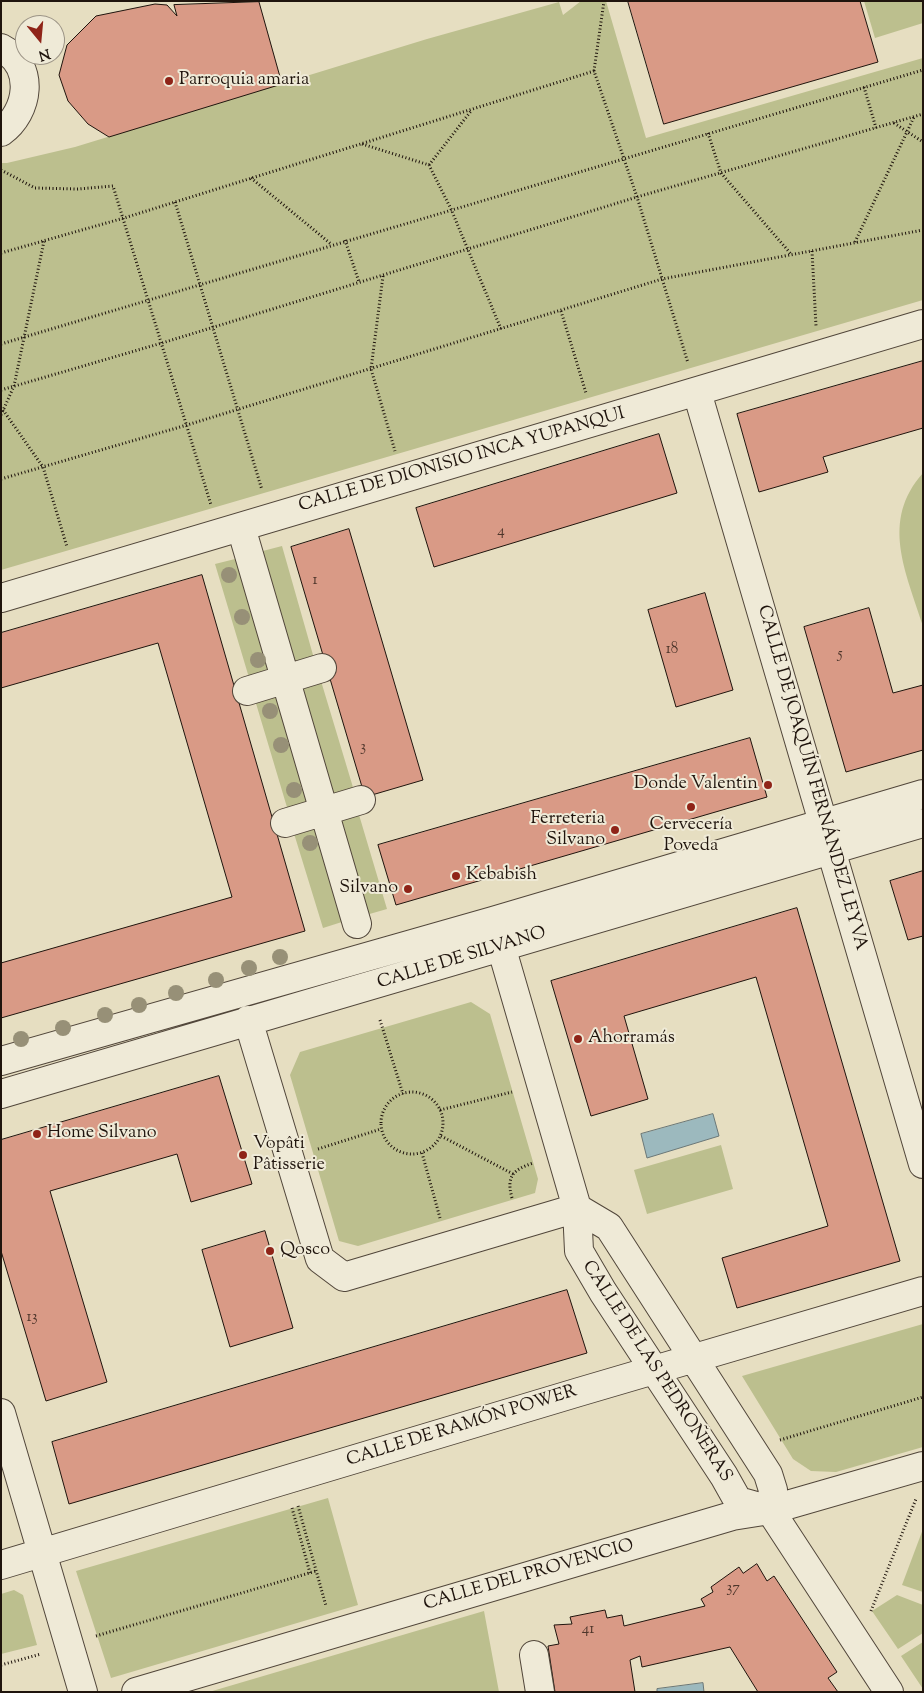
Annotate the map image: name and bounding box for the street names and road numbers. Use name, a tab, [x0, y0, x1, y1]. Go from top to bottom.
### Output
street label: CALLE DE DIONISIO INCA YUPANQUI	[296, 404, 628, 518]
street label: CALLE DE JOAQUÍN FERNÁNDEZ LEYVA	[751, 603, 871, 953]
street label: CALLE DE SILVANO	[375, 923, 549, 995]
street label: CALLE DE LAS PEDROÑERAS	[576, 1257, 736, 1487]
street label: CALLE DE RAMÓN POWER	[344, 1382, 580, 1472]
street label: CALLE DEL PROVENCIO	[421, 1536, 637, 1616]

